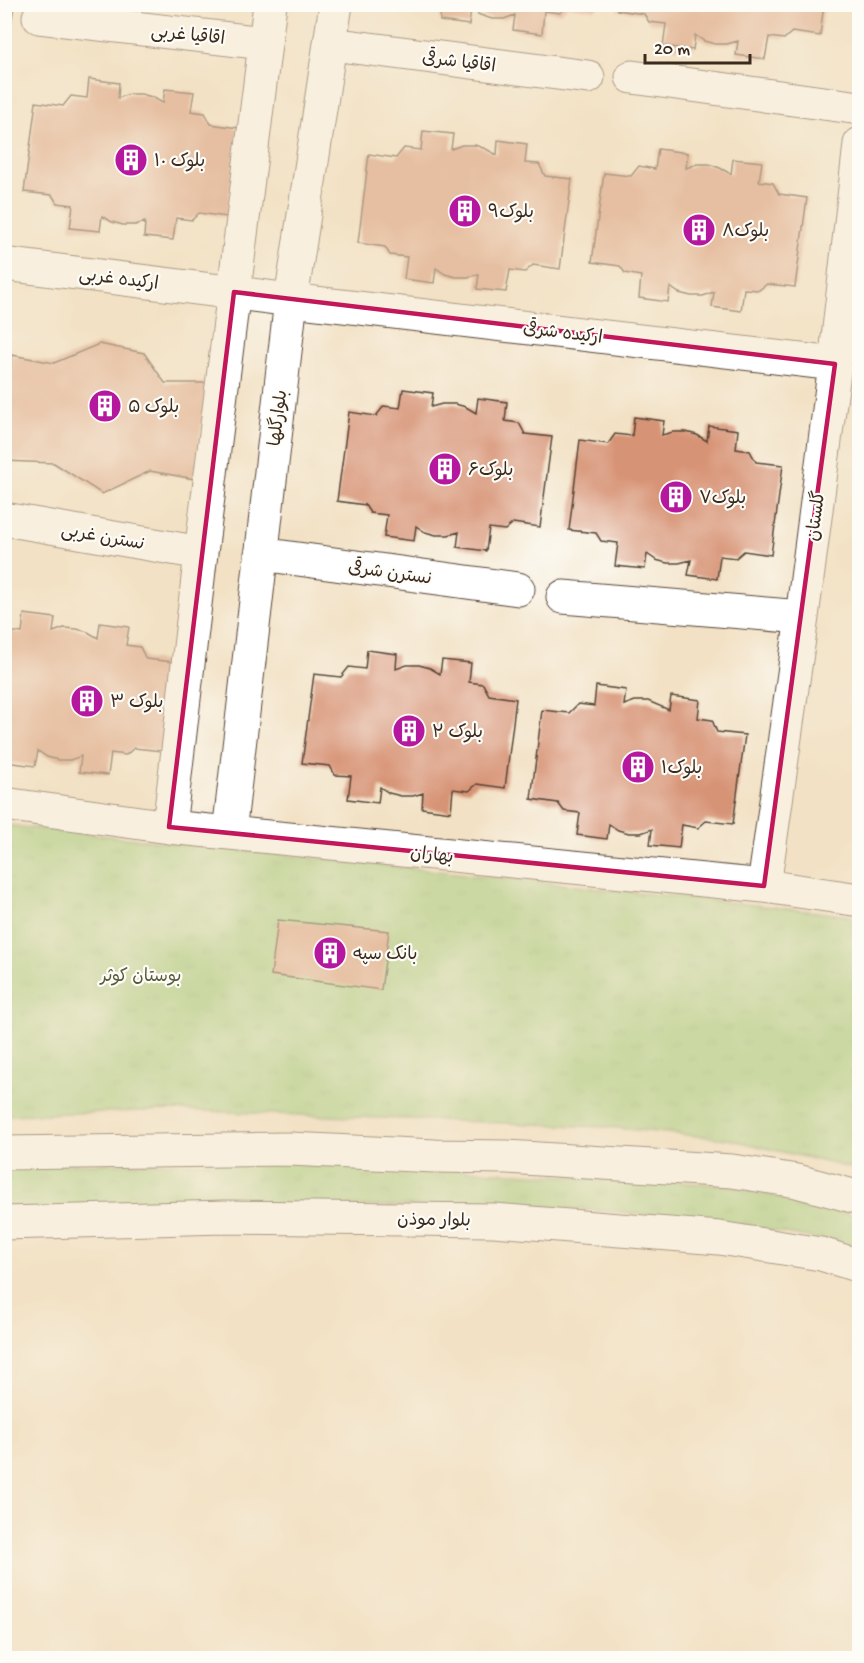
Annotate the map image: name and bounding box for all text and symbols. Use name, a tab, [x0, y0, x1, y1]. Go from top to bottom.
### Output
street label: اقاقیا غربی	[150, 22, 226, 51]
scale bar	[645, 27, 750, 65]
text: 20 m	[654, 40, 690, 61]
street label: اقاقیا شرقی	[421, 45, 497, 78]
building icon: بلوک ۱۰	[113, 142, 149, 178]
place label: بلوک ۱۰	[154, 152, 205, 173]
building icon: بلوک۹	[447, 193, 483, 229]
place label: بلوک۹	[488, 203, 534, 224]
building icon: بلوک۸	[681, 212, 717, 248]
place label: بلوک۸	[722, 222, 769, 243]
street label: ارکیده غربی	[78, 265, 160, 296]
street label: ارکیده شرقی	[522, 315, 604, 350]
building icon: بلوک ۵	[87, 388, 123, 424]
street label: بلوارگلها	[264, 389, 293, 448]
place label: بلوک ۵	[128, 398, 179, 419]
building icon: بلوک۶	[427, 451, 463, 487]
place label: بلوک۶	[468, 461, 514, 482]
building icon: بلوک۷	[658, 479, 694, 515]
place label: بلوک۷	[699, 489, 746, 510]
street label: گلستان	[802, 489, 831, 543]
street label: نسترن غربی	[59, 521, 146, 556]
street label: نسترن شرقی	[346, 554, 433, 591]
building icon: بلوک ۳	[69, 683, 105, 719]
place label: بلوک ۳	[110, 693, 164, 714]
building icon: بلوک ۲	[391, 713, 427, 749]
place label: بلوک ۲	[432, 723, 483, 744]
building icon: بلوک۱	[620, 749, 656, 785]
place label: بلوک۱	[661, 759, 702, 780]
street label: بهاران	[409, 844, 454, 869]
building icon: بانک سپه	[312, 935, 348, 971]
place label: بانک سپه	[353, 944, 417, 966]
park label: بوستان کوثر	[99, 967, 181, 988]
street label: بلوار موذن	[397, 1210, 471, 1233]

